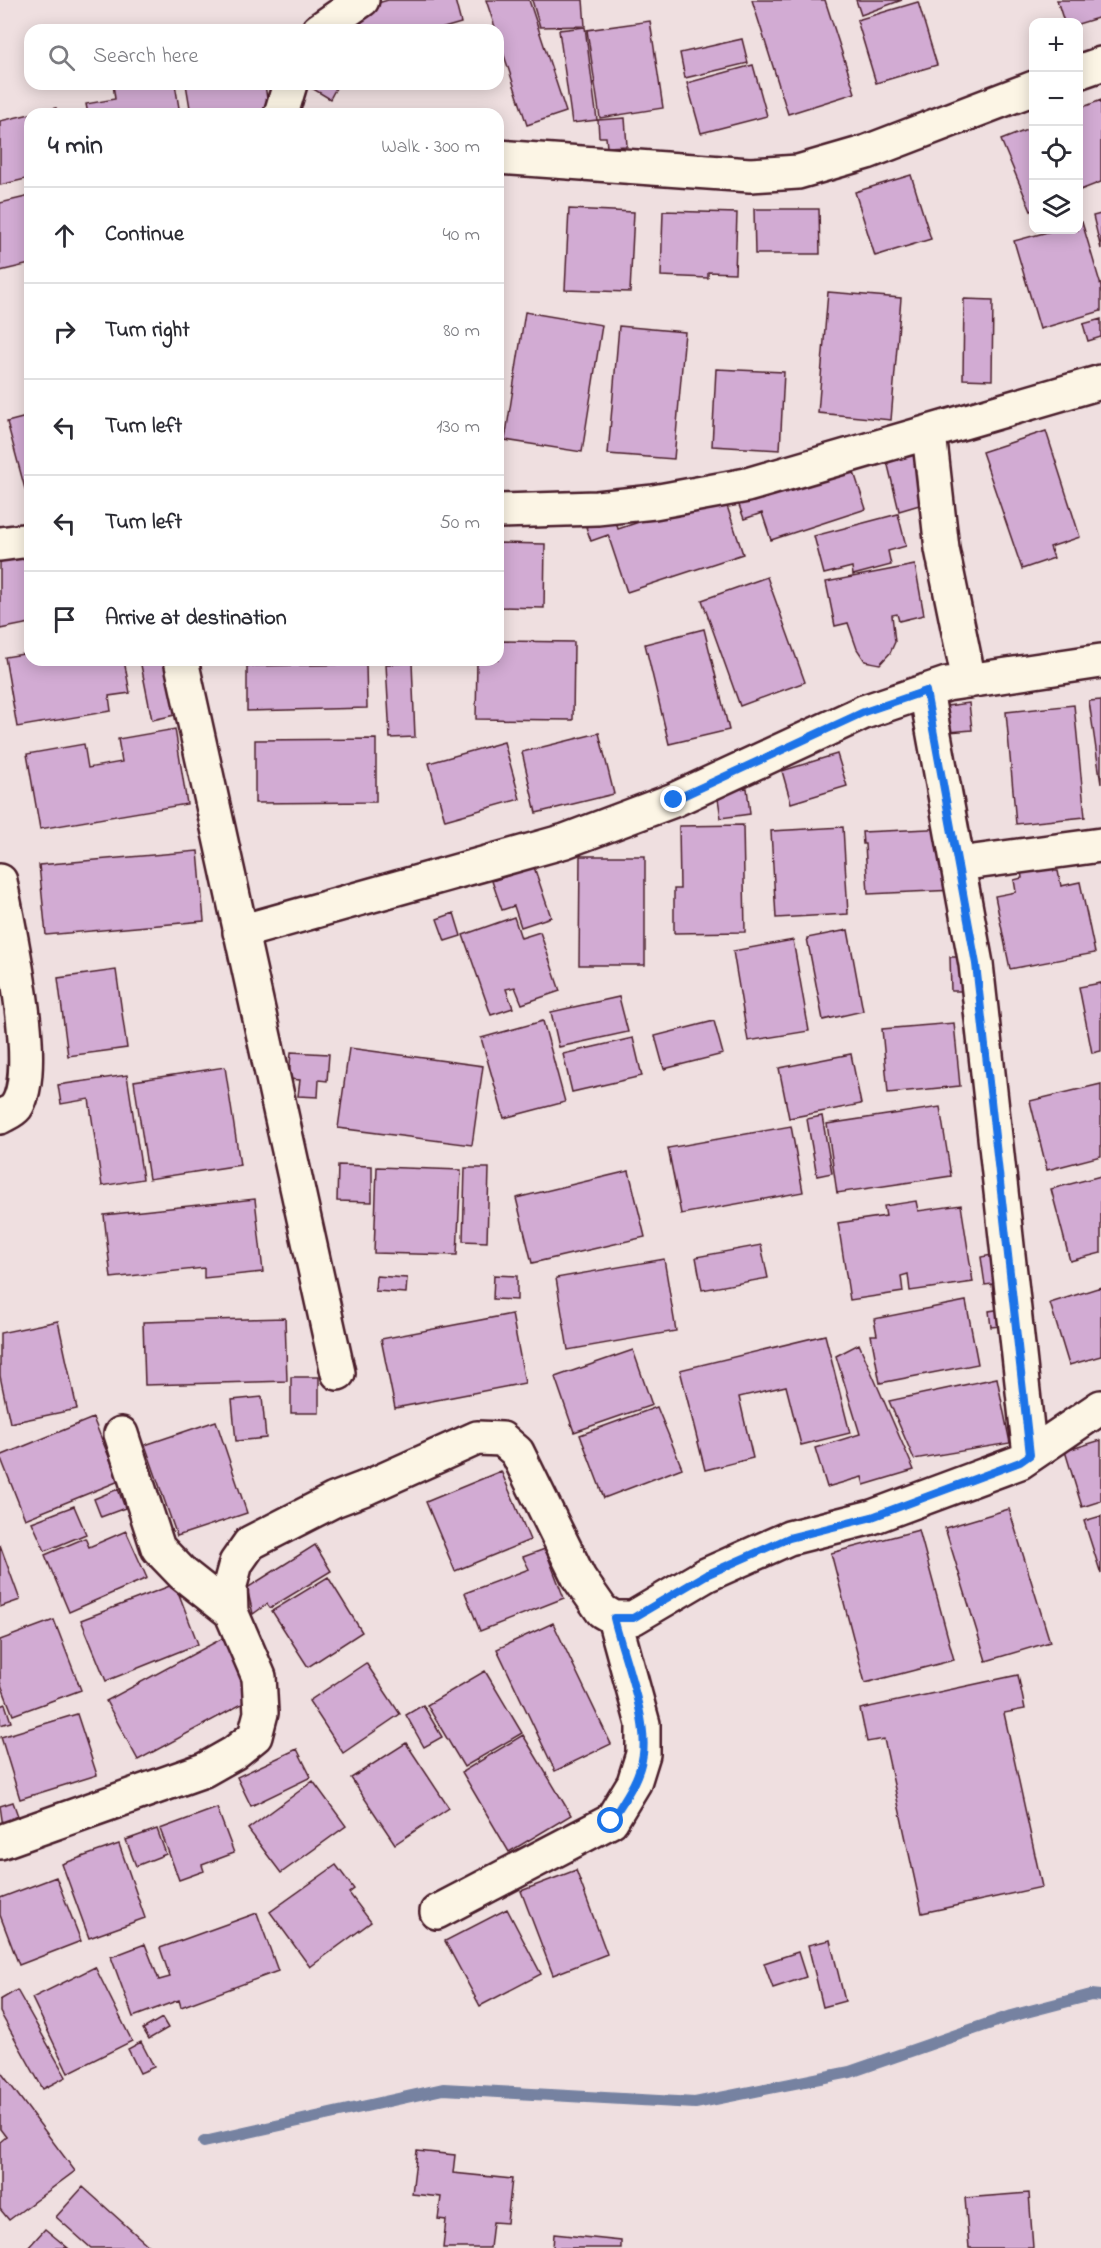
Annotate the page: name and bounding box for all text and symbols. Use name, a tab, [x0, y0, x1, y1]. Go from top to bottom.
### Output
map controls	[1029, 18, 1083, 234]
button: +	[1029, 18, 1083, 72]
search box	[24, 24, 504, 90]
icon: search	[45, 41, 78, 74]
text: Search here	[93, 41, 198, 73]
button: −	[1029, 72, 1083, 126]
button: locate	[1029, 126, 1083, 180]
text: 4 min	[48, 128, 103, 166]
text: Walk · 300 m	[381, 133, 480, 162]
button: layers	[1029, 180, 1083, 234]
icon: ahead	[48, 219, 81, 252]
text: Continue	[105, 219, 184, 251]
text: 40 m	[443, 221, 480, 250]
icon: right	[48, 315, 81, 348]
text: Turn right	[105, 315, 190, 347]
text: 80 m	[443, 317, 480, 346]
icon: left	[48, 411, 81, 444]
text: Turn left	[105, 411, 182, 443]
text: 130 m	[436, 413, 480, 442]
icon: left	[48, 507, 81, 540]
text: Turn left	[105, 507, 182, 539]
text: 50 m	[439, 509, 480, 538]
icon: arrive	[48, 603, 81, 636]
text: Arrive at destination	[105, 603, 287, 635]
route end	[660, 786, 686, 812]
route start	[597, 1807, 623, 1833]

